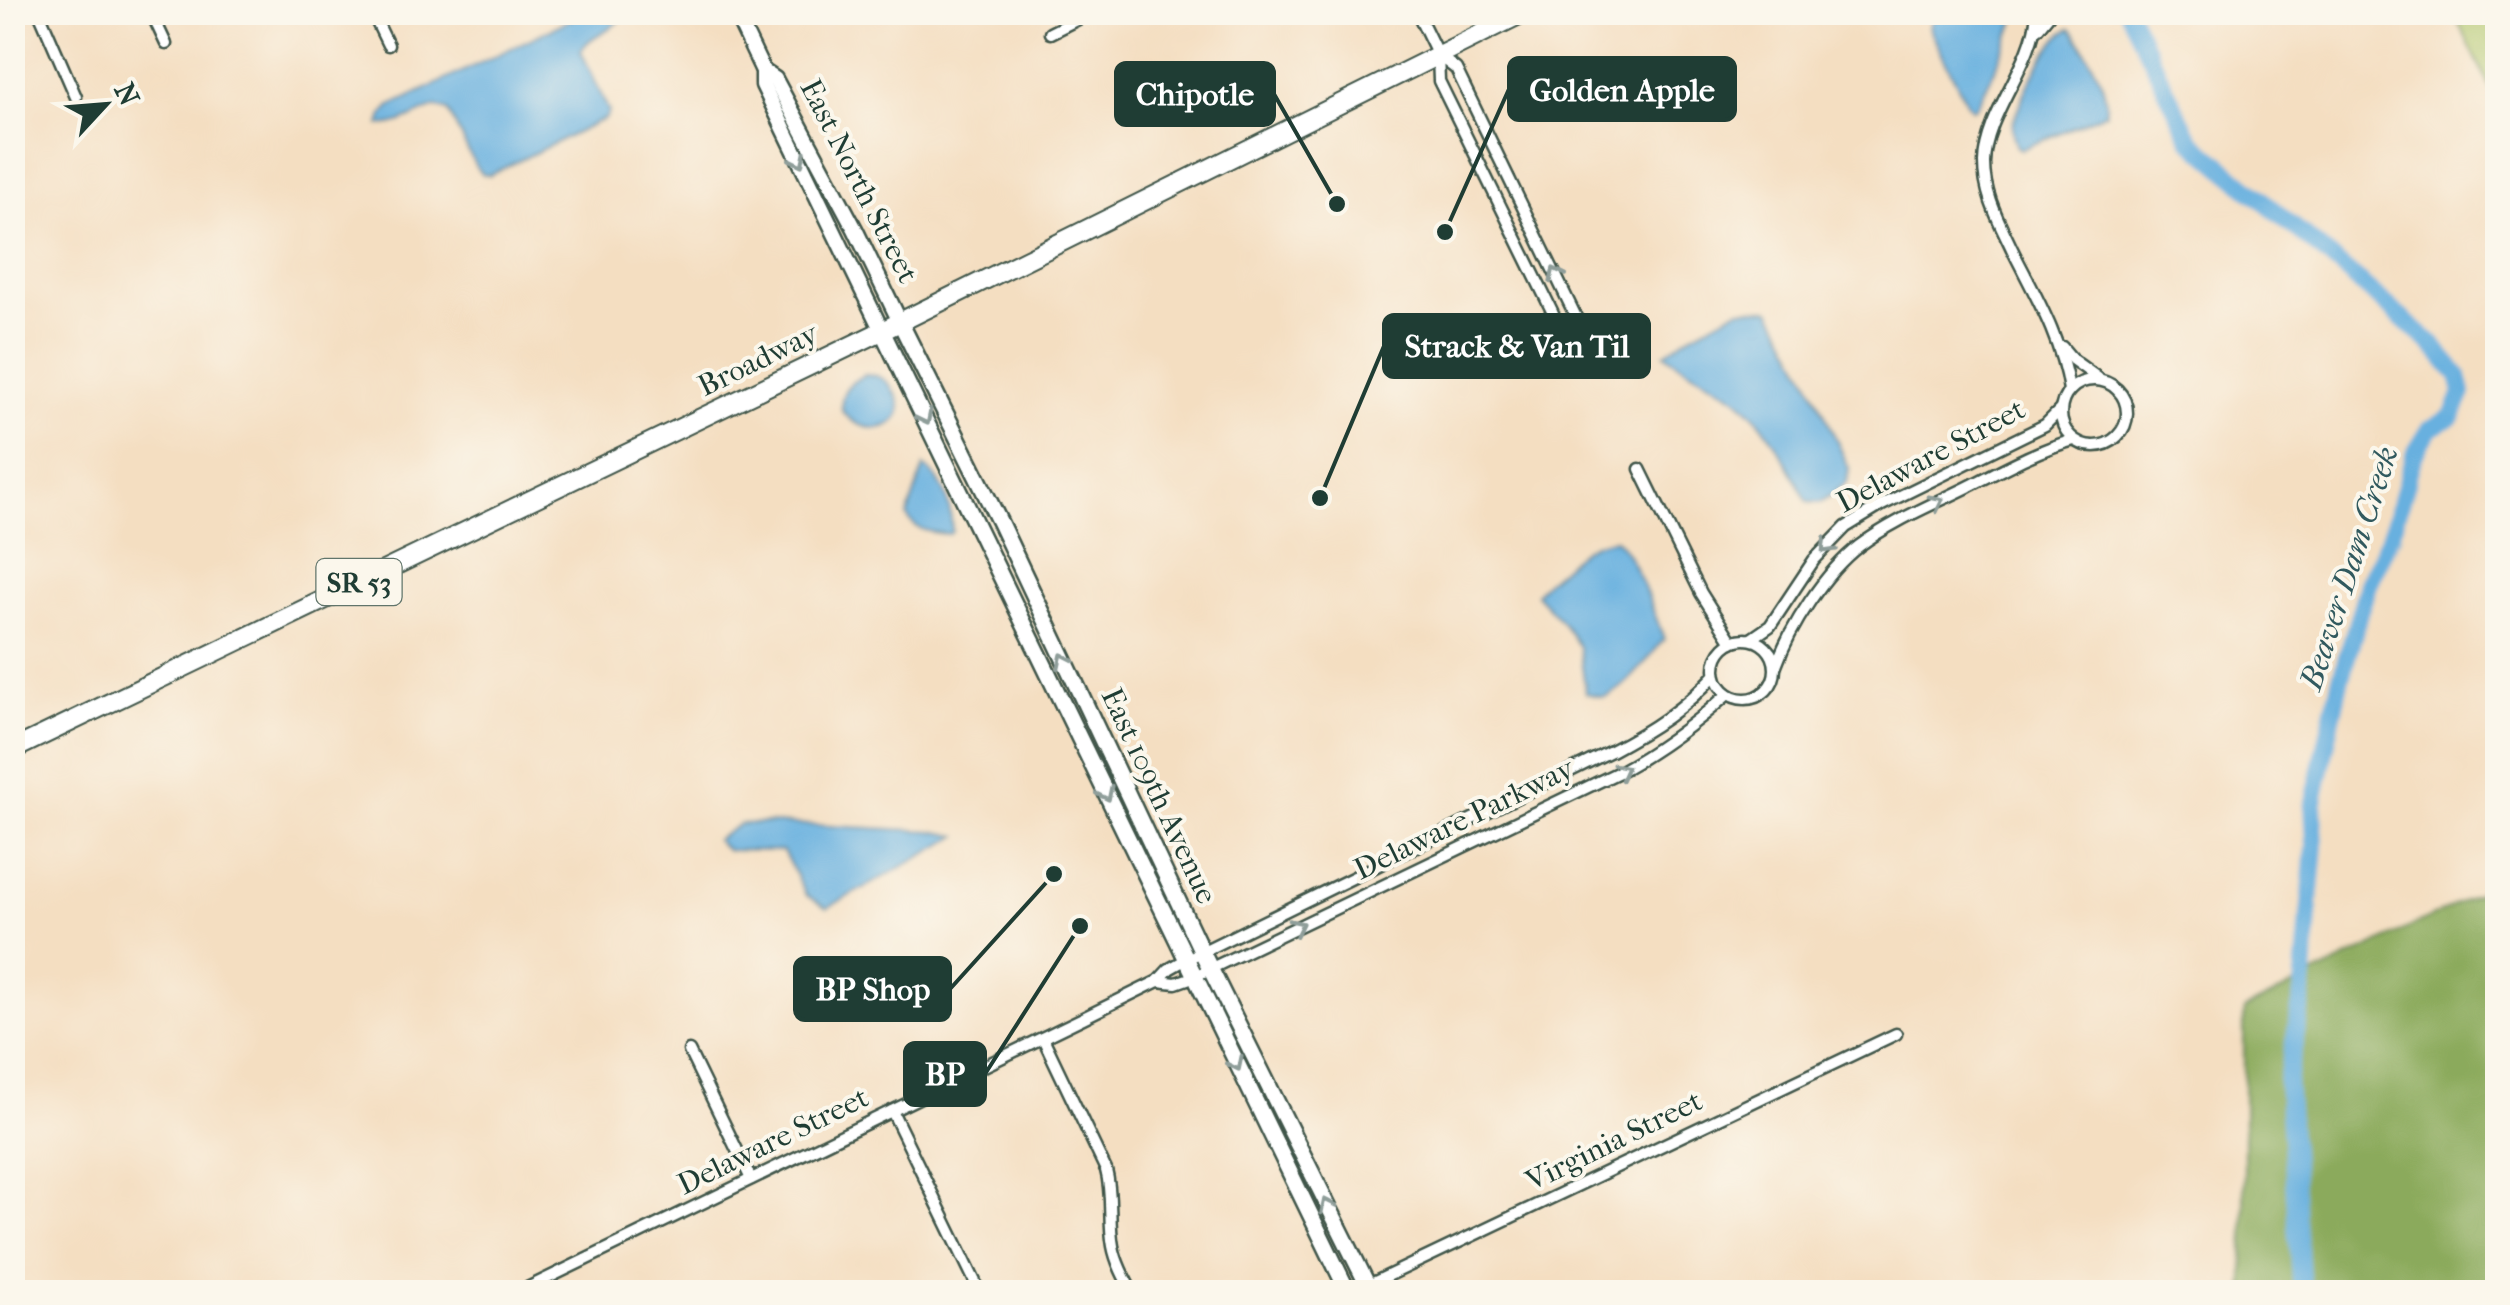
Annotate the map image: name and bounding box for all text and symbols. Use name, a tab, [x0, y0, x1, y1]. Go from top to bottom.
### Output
north arrow	[55, 55, 155, 155]
callout: Golden Apple	[1509, 58, 1735, 120]
callout: Chipotle	[1116, 63, 1274, 125]
text: Golden Apple	[1529, 72, 1715, 109]
street label: East North Street	[793, 73, 926, 289]
text: Chipotle	[1136, 76, 1254, 113]
text: N	[108, 77, 147, 112]
one-way arrow	[787, 150, 807, 168]
one-way arrow	[1549, 267, 1568, 285]
callout: Strack & Van Til	[1384, 315, 1649, 377]
street label: Broadway	[693, 316, 824, 404]
text: Strack & Van Til	[1404, 328, 1630, 365]
street label: Delaware Street	[1831, 392, 2031, 520]
one-way arrow	[913, 408, 932, 426]
water label: Beaver Dam Creek	[2292, 442, 2406, 696]
one-way arrow	[1927, 495, 1945, 515]
one-way arrow	[1821, 535, 1839, 553]
road number: SR 53	[316, 559, 402, 605]
one-way arrow	[1057, 652, 1077, 670]
street label: East 109th Avenue	[1094, 683, 1224, 910]
street label: Delaware Parkway	[1349, 750, 1580, 887]
one-way arrow	[1611, 763, 1629, 782]
one-way arrow	[1094, 784, 1114, 802]
one-way arrow	[1287, 919, 1305, 939]
callout: BP Shop	[795, 958, 950, 1020]
text: BP Shop	[816, 971, 930, 1008]
callout: BP	[905, 1043, 985, 1105]
one-way arrow	[1224, 1054, 1244, 1072]
text: BP	[925, 1056, 966, 1093]
street label: Delaware Street	[672, 1080, 874, 1202]
street label: Virginia Street	[1519, 1083, 1708, 1199]
one-way arrow	[1319, 1197, 1339, 1215]

